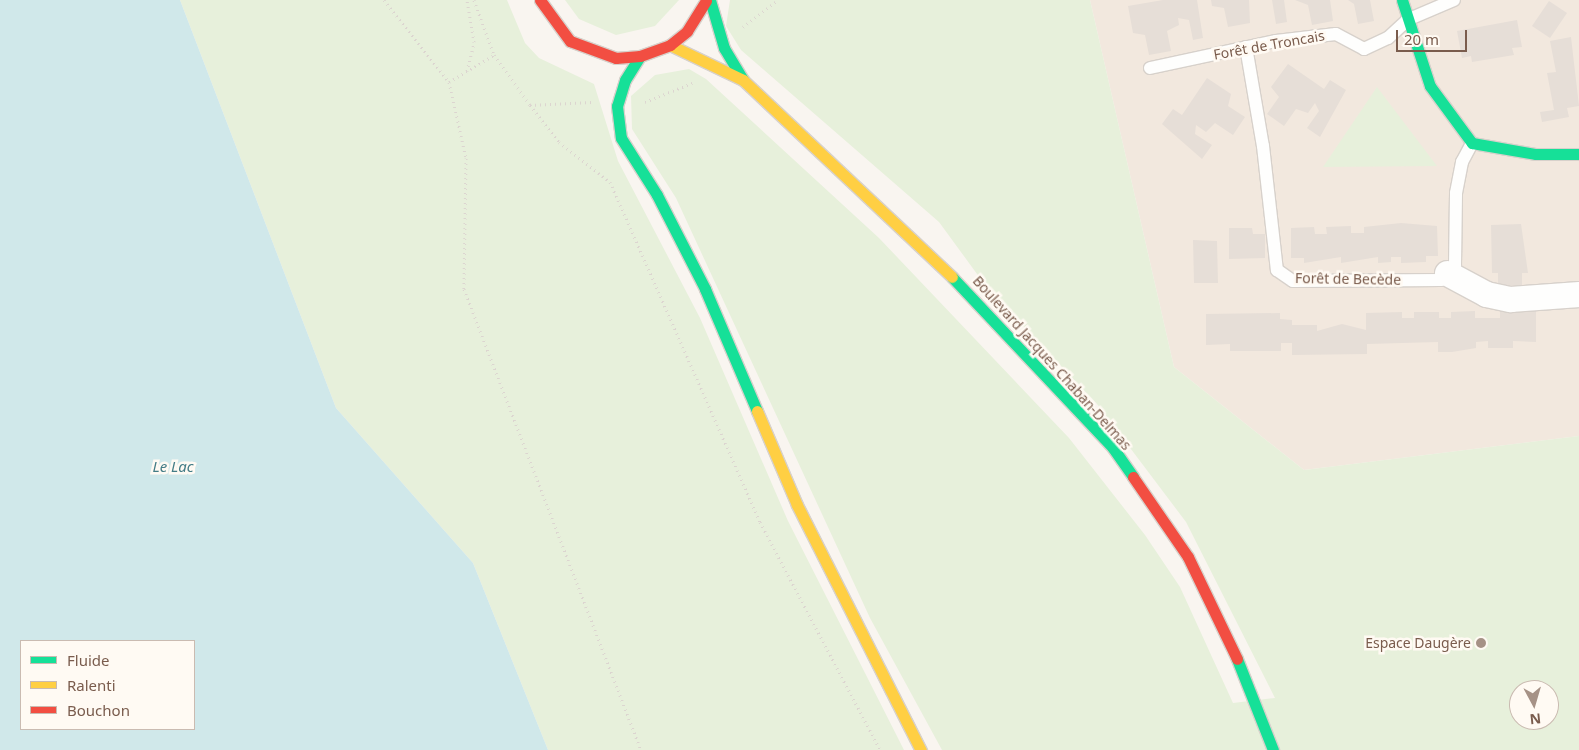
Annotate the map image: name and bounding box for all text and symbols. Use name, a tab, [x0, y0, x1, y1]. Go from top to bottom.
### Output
scale bar	[1399, 20, 1470, 52]
street label: Forêt de Troncais	[1212, 27, 1326, 63]
text: 20 m	[1404, 29, 1439, 49]
street label: Forêt de Becède	[1295, 270, 1401, 288]
street label: Boulevard Jacques Chaban-Delmas	[969, 273, 1135, 453]
water label: Le Lac	[152, 458, 194, 476]
place label: Espace Daugère	[1365, 635, 1471, 651]
marker: Espace Daugère	[1475, 637, 1487, 649]
legend	[20, 640, 195, 730]
text: Fluide	[67, 650, 109, 670]
text: Ralenti	[67, 675, 116, 695]
north arrow	[1509, 680, 1559, 730]
text: Bouchon	[67, 700, 130, 720]
text: N	[1529, 709, 1542, 729]

